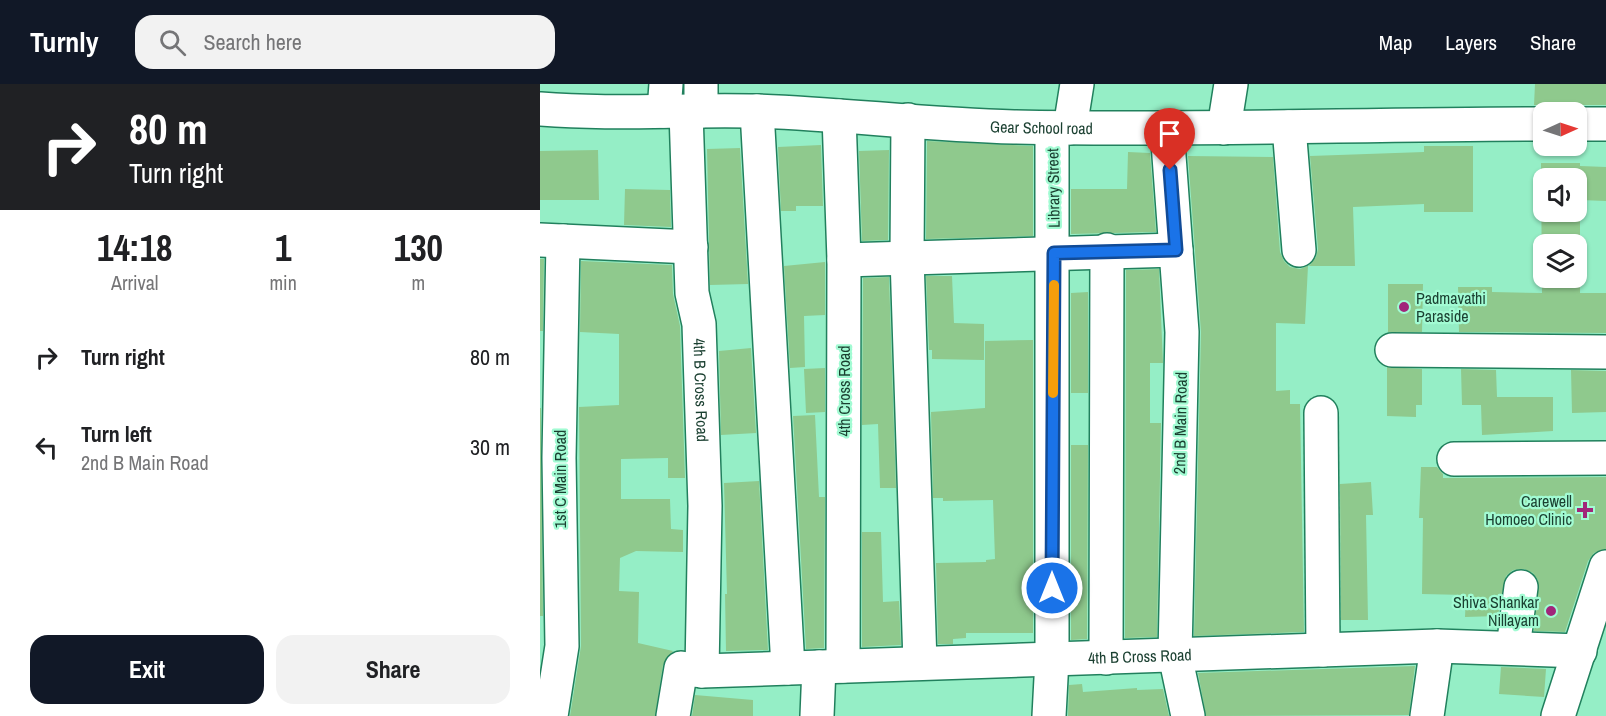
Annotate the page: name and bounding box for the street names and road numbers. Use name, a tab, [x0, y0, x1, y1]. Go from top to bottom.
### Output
street label: Gear School road	[990, 115, 1093, 139]
street label: Library Street	[1041, 148, 1065, 228]
street label: 4th B Cross Road	[688, 338, 714, 442]
street label: 4th Cross Road	[833, 345, 855, 437]
street label: 2nd B Main Road	[1168, 372, 1192, 474]
street label: 1st C Main Road	[549, 430, 571, 528]
street label: 4th B Cross Road	[1088, 643, 1192, 669]

